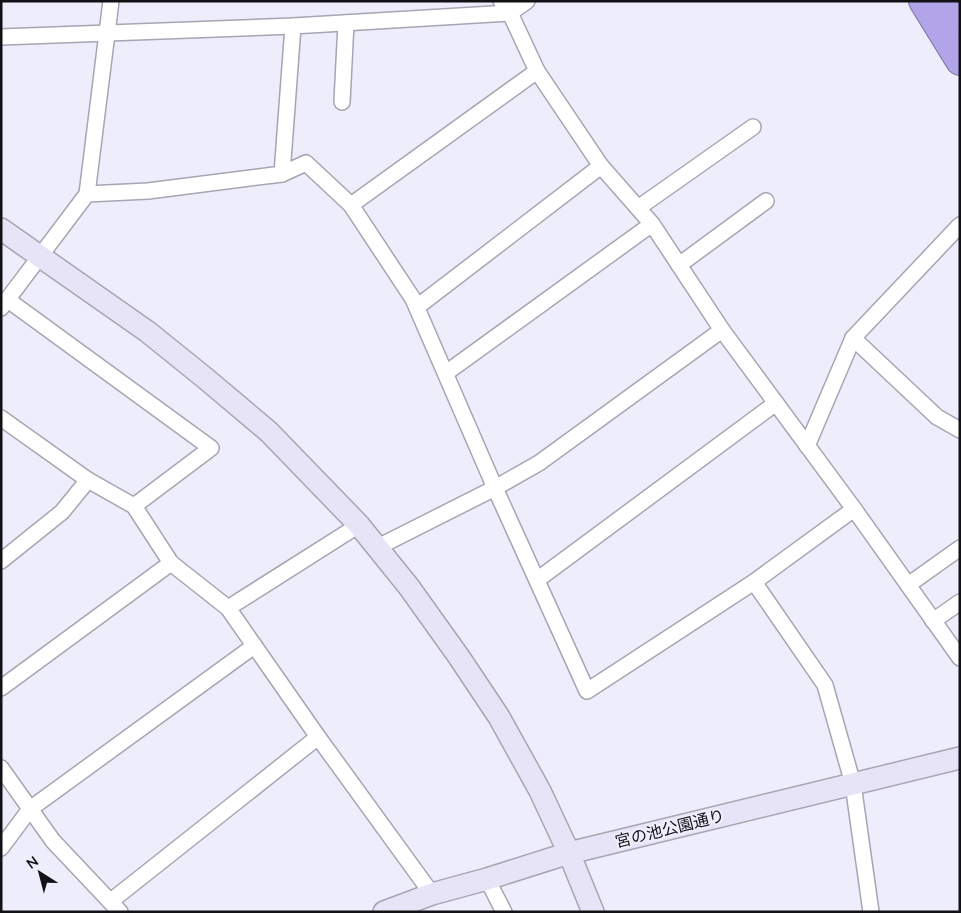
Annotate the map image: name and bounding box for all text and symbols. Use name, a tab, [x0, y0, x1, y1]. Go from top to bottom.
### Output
street label: 宮の池公園通り	[613, 805, 727, 853]
north arrow	[15, 848, 65, 898]
text: N	[23, 852, 42, 874]

